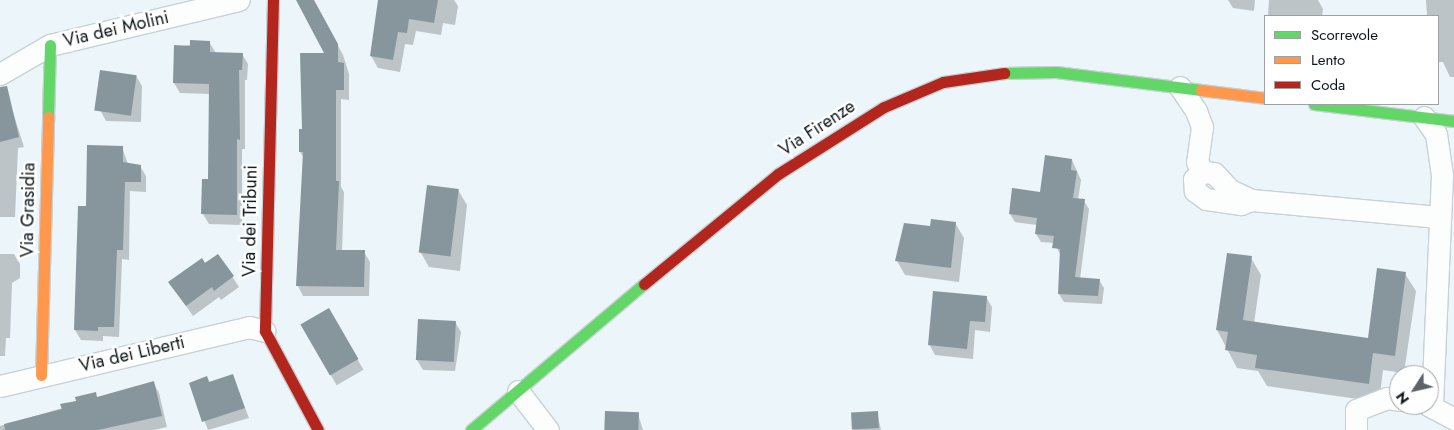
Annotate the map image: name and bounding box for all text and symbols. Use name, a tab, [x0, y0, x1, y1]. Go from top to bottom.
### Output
street label: Via dei Molini	[61, 6, 171, 52]
legend	[1264, 15, 1439, 105]
text: Scorrevole	[1311, 24, 1378, 46]
text: Lento	[1311, 49, 1345, 71]
text: Coda	[1311, 74, 1345, 96]
street label: Via Firenze	[775, 95, 859, 161]
street label: Via Grasidia	[16, 162, 40, 258]
street label: Via dei Tribuni	[238, 165, 262, 277]
street label: Via dei Liberti	[77, 331, 187, 377]
north arrow	[1389, 365, 1439, 415]
text: N	[1391, 388, 1414, 408]

